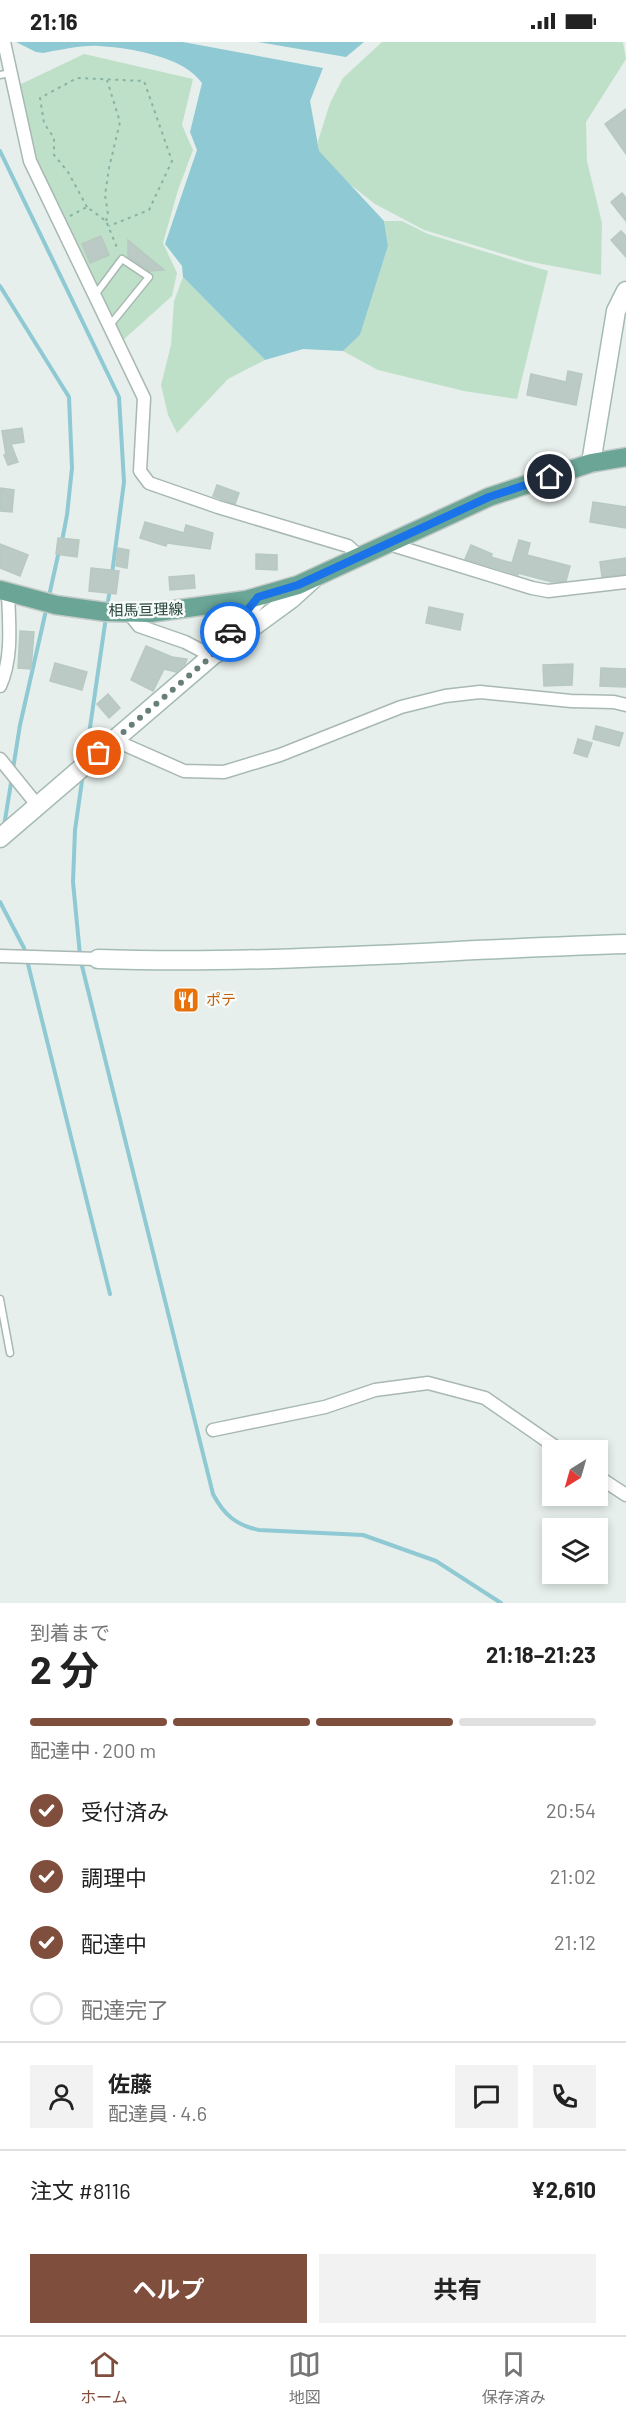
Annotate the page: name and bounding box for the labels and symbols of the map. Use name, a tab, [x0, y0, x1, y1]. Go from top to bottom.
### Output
pin	[524, 451, 575, 502]
street label: 相馬亘理線	[108, 599, 184, 619]
courier	[200, 602, 260, 662]
pin	[73, 727, 124, 778]
restaurant icon: ポテ	[171, 985, 201, 1015]
place label: ポテ	[206, 990, 236, 1008]
north arrow	[542, 1440, 608, 1506]

